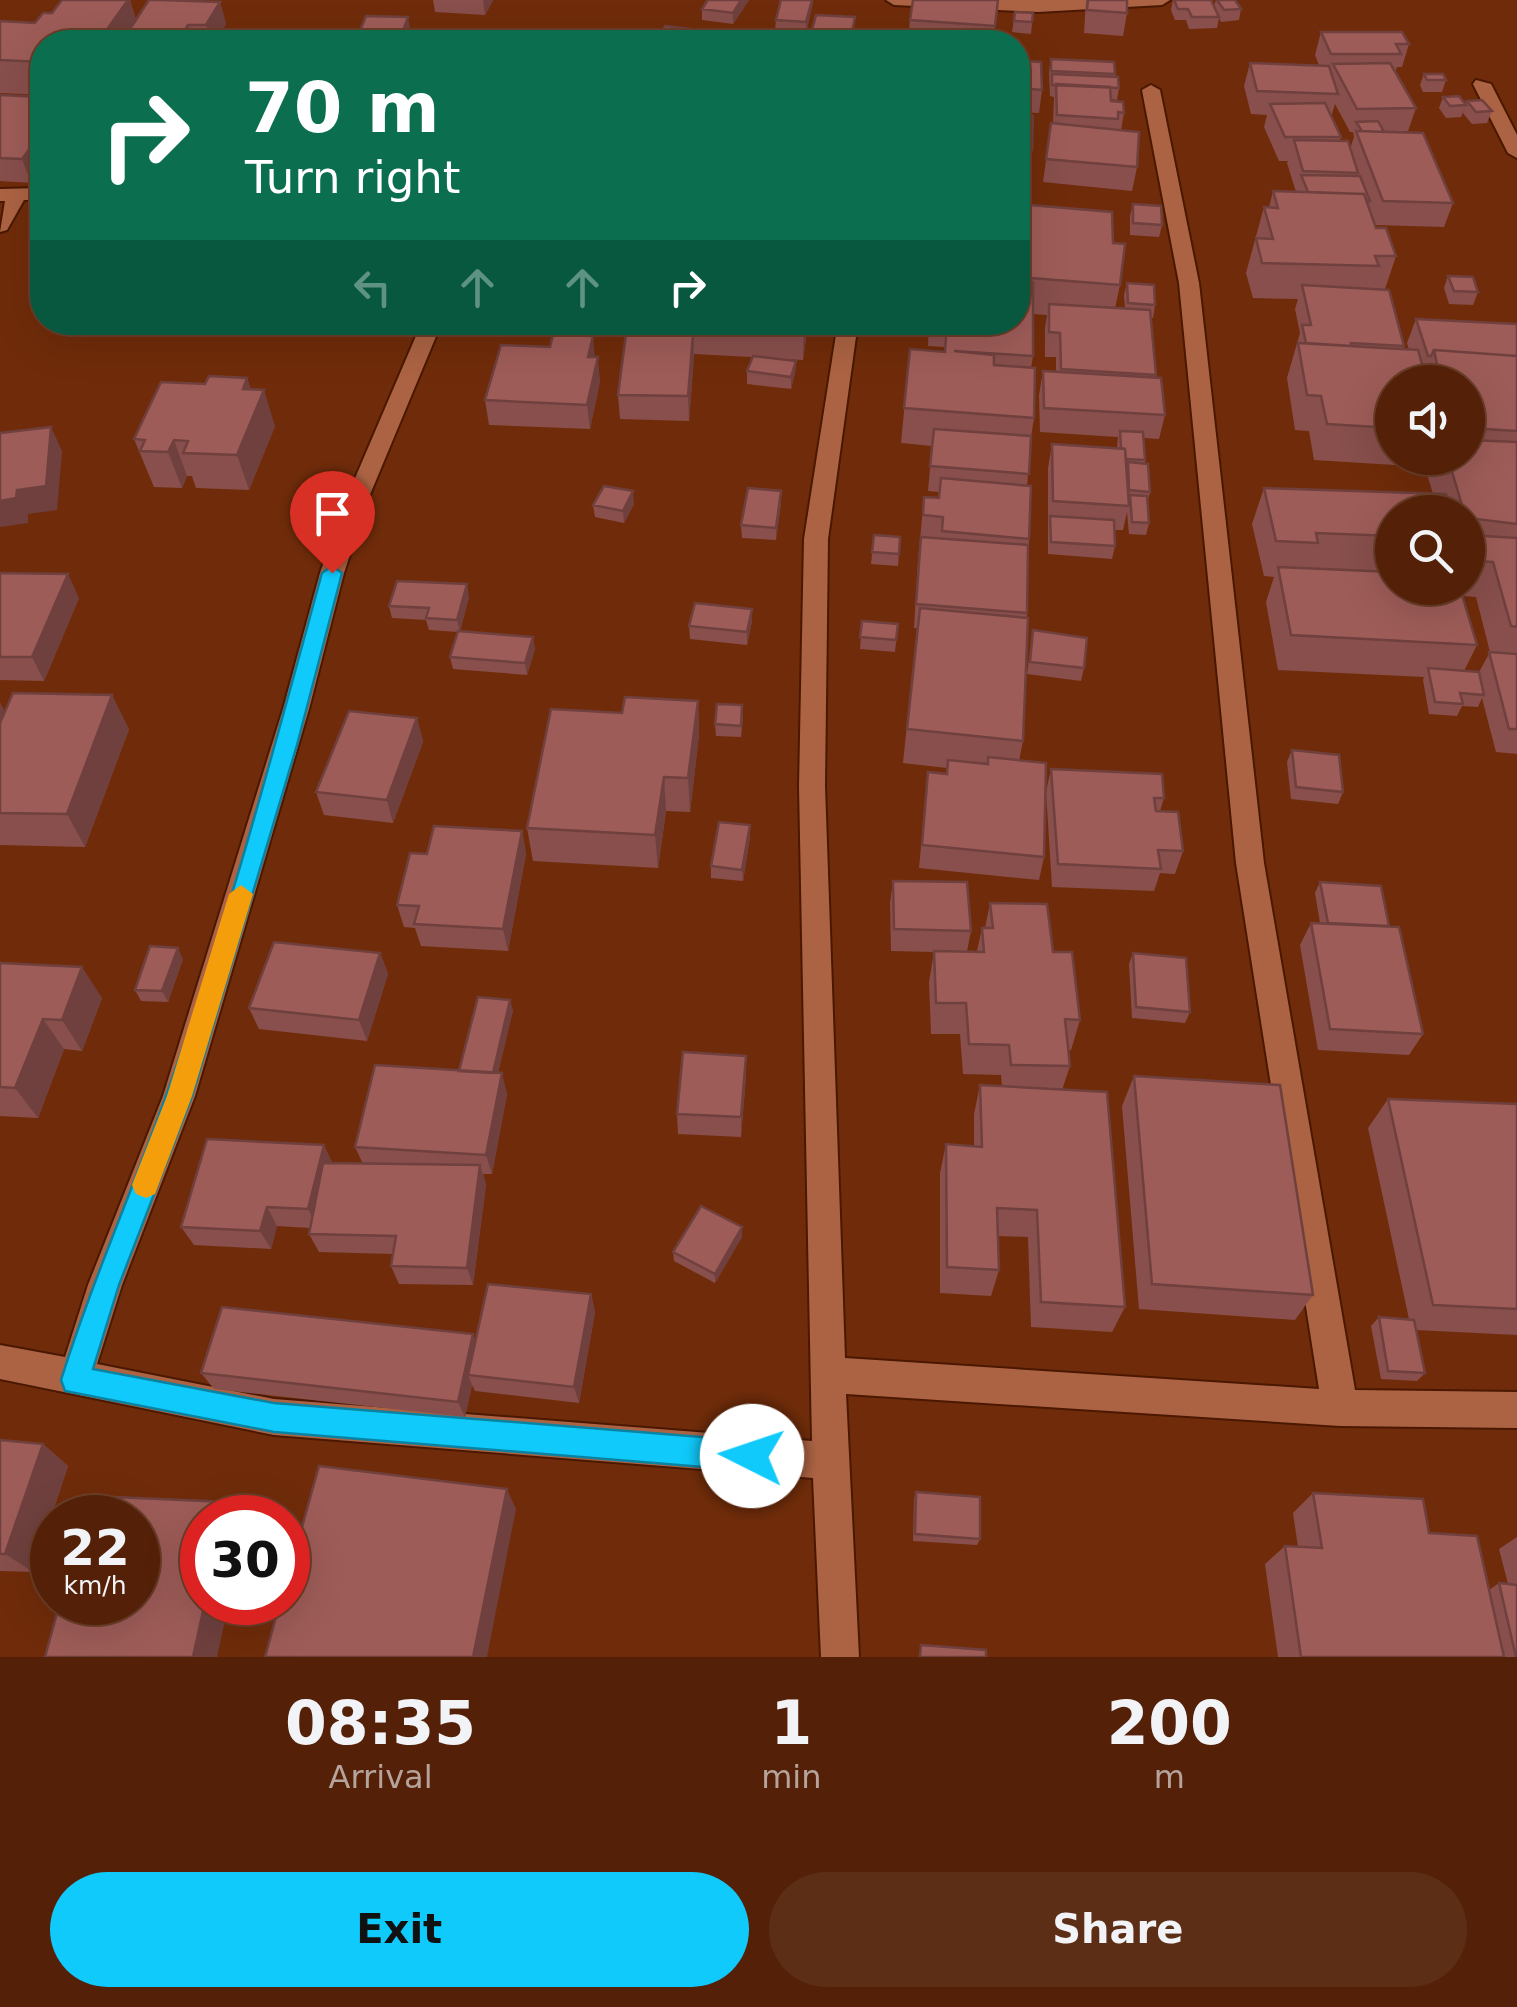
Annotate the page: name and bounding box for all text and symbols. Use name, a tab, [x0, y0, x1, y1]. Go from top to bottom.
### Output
text: 70 m	[245, 67, 440, 149]
icon: right	[80, 70, 210, 200]
text: Turn right	[245, 151, 460, 204]
icon: left	[345, 260, 400, 315]
icon: ahead	[450, 260, 505, 315]
icon: ahead	[555, 260, 610, 315]
icon: right	[660, 260, 715, 315]
map controls	[1375, 365, 1485, 605]
button: sound	[1375, 365, 1485, 475]
pin	[290, 471, 375, 574]
icon: arrive	[305, 486, 360, 541]
button: search	[1375, 495, 1485, 605]
position arrow	[700, 1404, 804, 1508]
speed limit sign: 30	[180, 1495, 310, 1625]
text: 22	[60, 1519, 130, 1577]
text: km/h	[63, 1571, 127, 1600]
text: 08:35	[285, 1688, 476, 1758]
text: 1	[770, 1688, 812, 1758]
text: 200	[1107, 1688, 1232, 1758]
text: Arrival	[329, 1758, 433, 1796]
text: min	[761, 1758, 822, 1796]
text: m	[1154, 1758, 1185, 1796]
button: Exit	[50, 1872, 749, 1987]
button: Share	[769, 1872, 1467, 1987]

